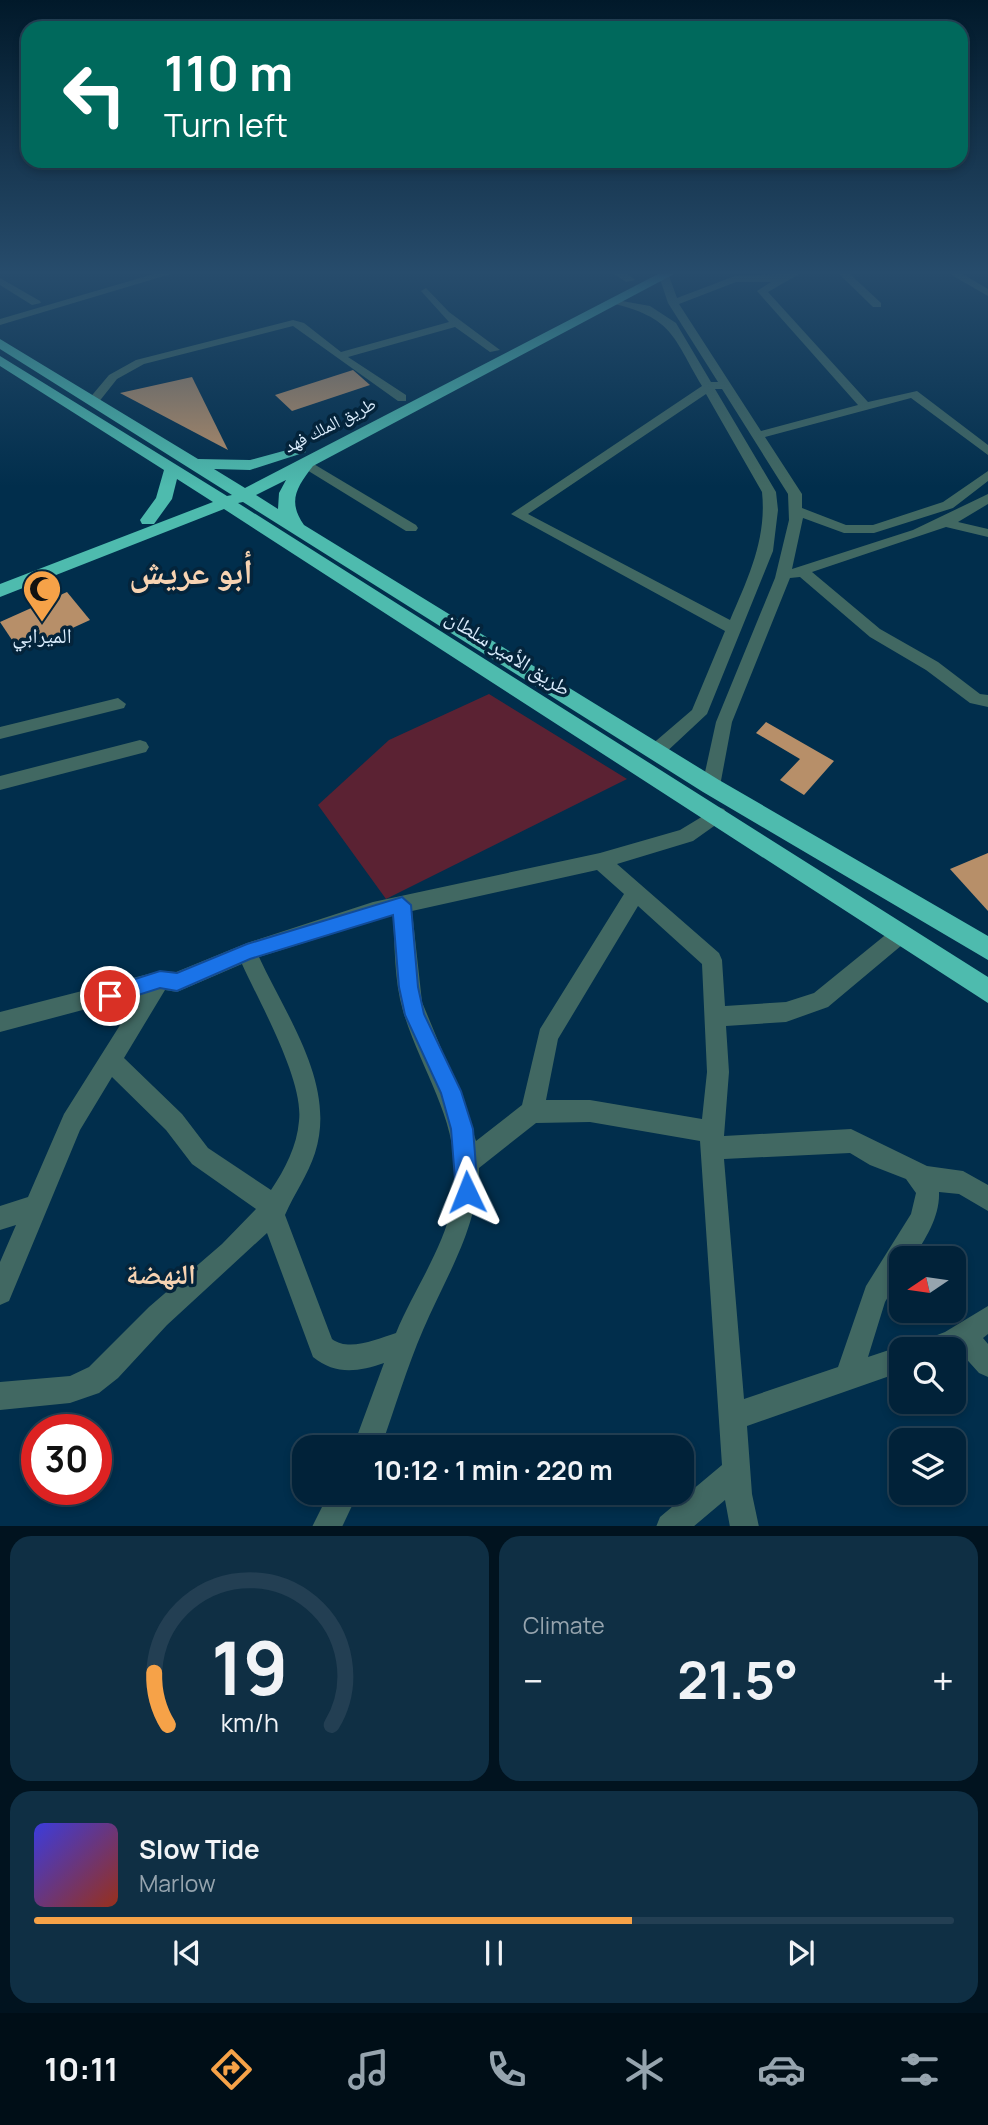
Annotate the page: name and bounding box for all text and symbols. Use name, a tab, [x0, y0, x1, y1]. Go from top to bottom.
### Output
text: 110 m	[164, 39, 293, 106]
icon: left	[49, 49, 140, 140]
text: Turn left	[164, 103, 288, 147]
street label: طريق الملك فهد	[279, 391, 380, 458]
district label: أبو عريش	[129, 547, 253, 595]
mosque icon: الميرابي	[21, 568, 63, 623]
street label: طريق الأمير سلطان	[441, 602, 576, 702]
place label: الميرابي	[12, 621, 72, 652]
pin	[80, 966, 140, 1026]
icon: arrive	[91, 977, 129, 1015]
position arrow	[430, 1155, 504, 1229]
north arrow	[889, 1246, 966, 1323]
map controls	[889, 1246, 966, 1505]
district label: النهضة	[126, 1254, 196, 1292]
button: search	[889, 1337, 966, 1414]
speed limit sign: 30	[21, 1414, 112, 1505]
button: layers	[889, 1428, 966, 1505]
text: 10:12 · 1 min · 220 m	[373, 1452, 613, 1488]
text: Climate	[523, 1609, 605, 1641]
text: 19	[211, 1617, 288, 1717]
text: 21.5°	[677, 1644, 798, 1715]
text: −	[523, 1654, 544, 1706]
text: +	[932, 1654, 954, 1706]
text: km/h	[220, 1704, 279, 1739]
text: Slow Tide	[139, 1831, 260, 1867]
text: Marlow	[139, 1867, 216, 1899]
icon: previous	[168, 1934, 206, 1972]
icon: pause	[475, 1934, 513, 1972]
icon: next	[782, 1934, 820, 1972]
icon: directions	[207, 2045, 256, 2094]
icon: music	[344, 2045, 393, 2094]
icon: phone	[482, 2045, 531, 2094]
icon: climate	[620, 2045, 669, 2094]
icon: car	[757, 2045, 806, 2094]
icon: filters	[895, 2045, 944, 2094]
text: 10:11	[44, 2047, 118, 2091]

